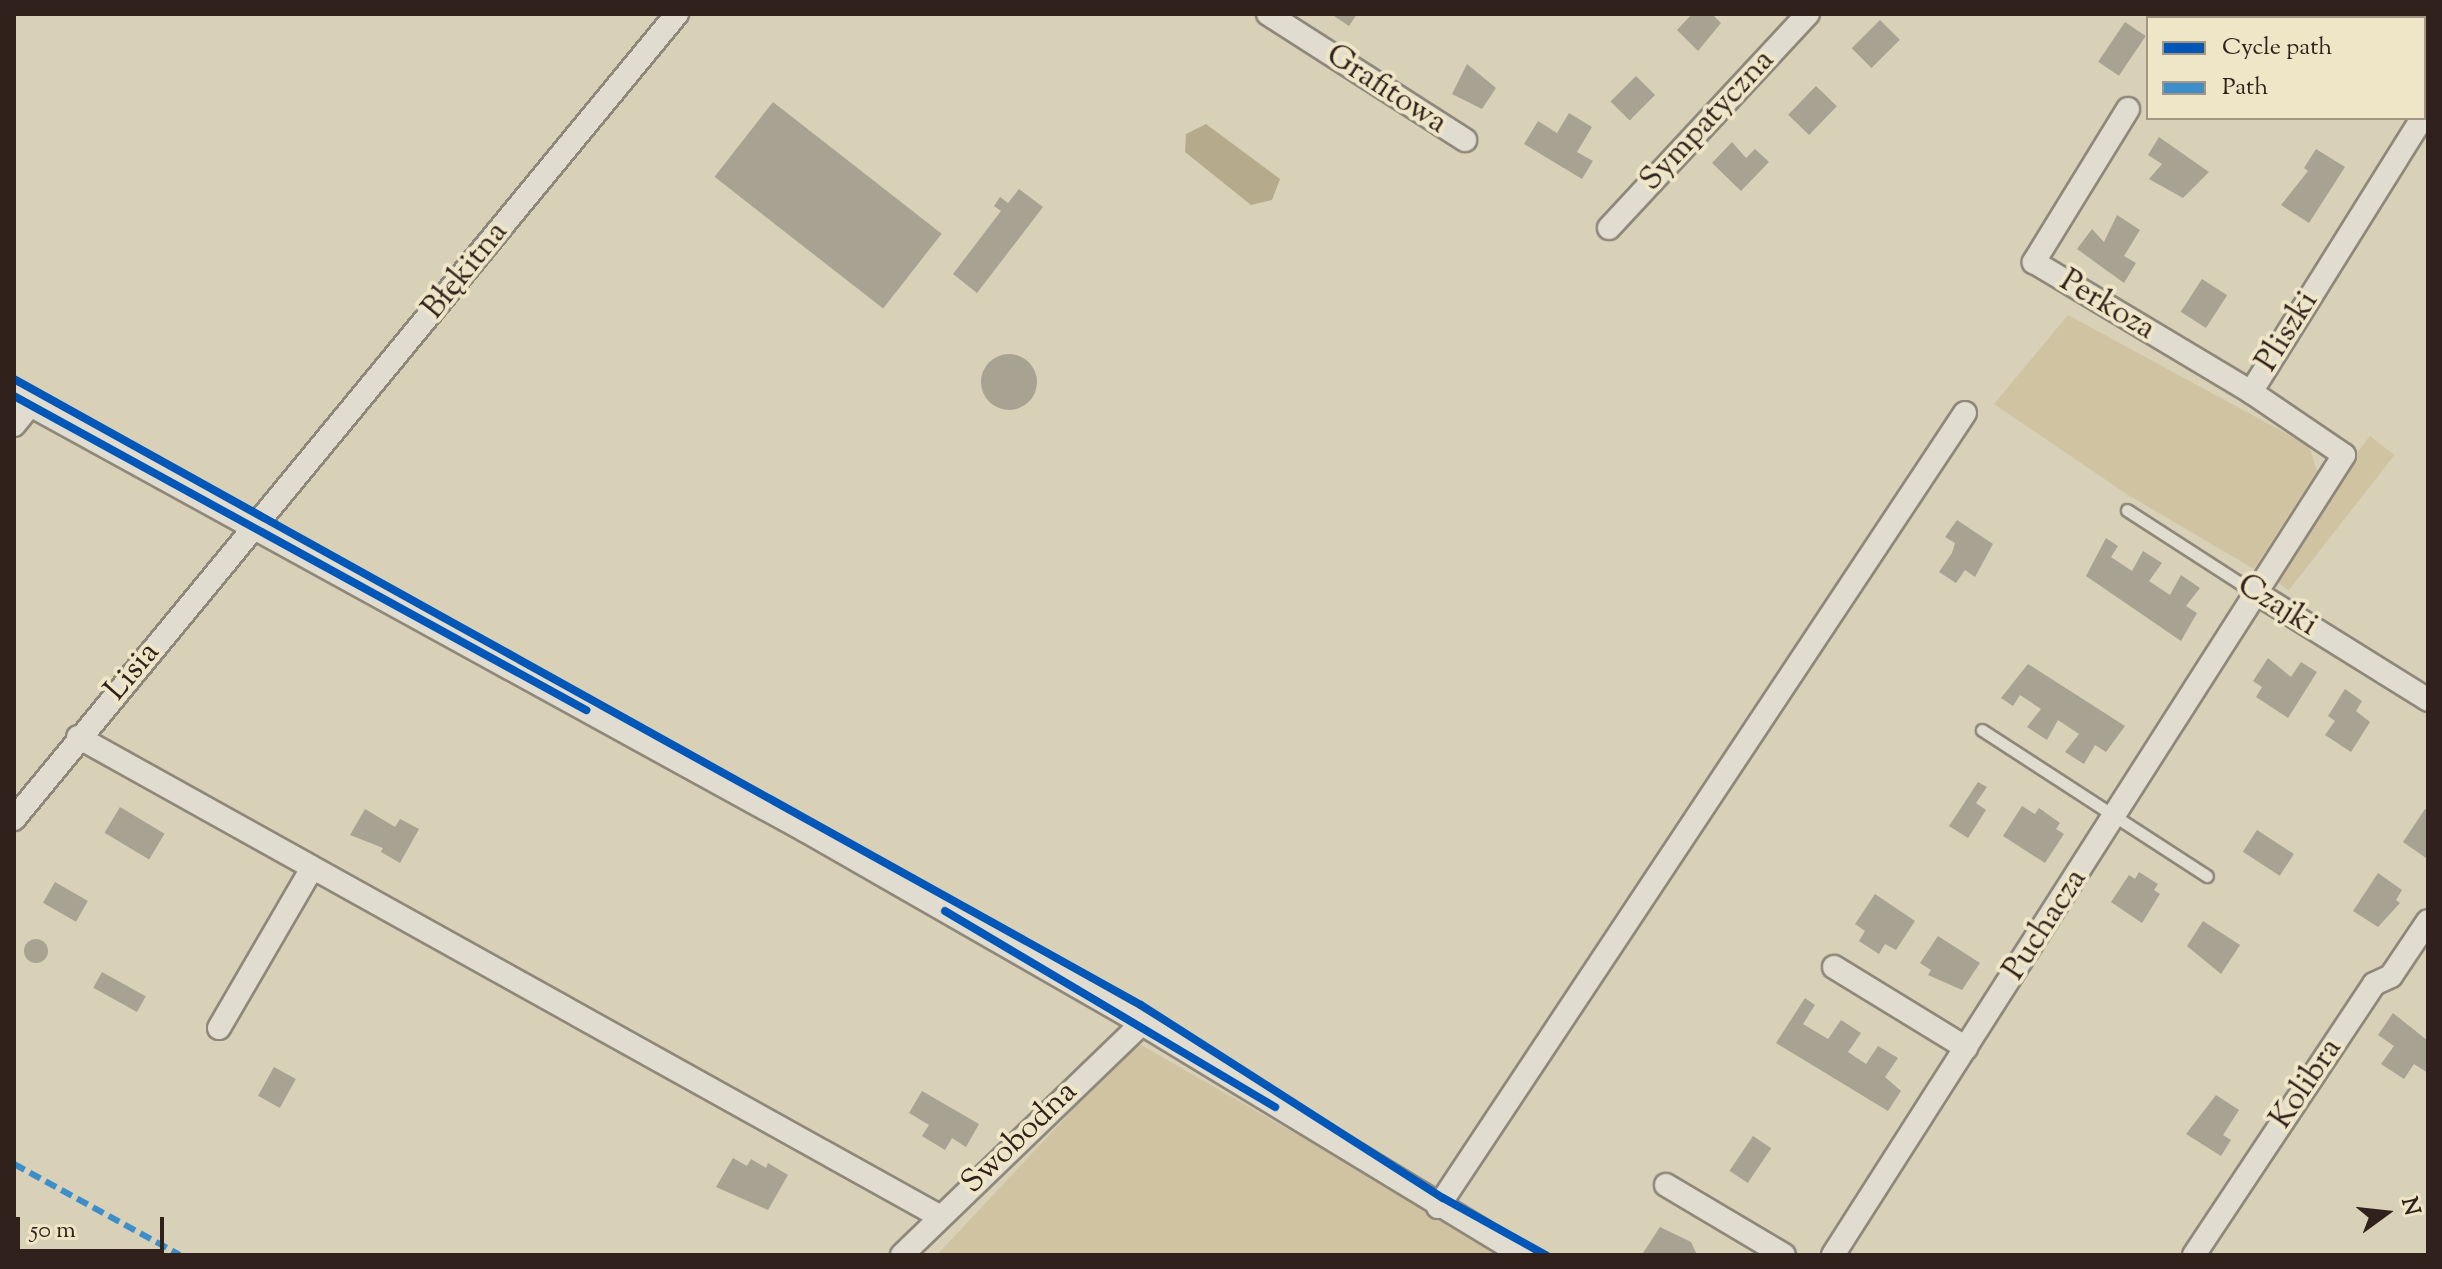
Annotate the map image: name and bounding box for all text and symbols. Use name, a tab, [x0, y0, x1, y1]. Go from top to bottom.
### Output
legend	[2146, 16, 2426, 120]
text: Cycle path	[2222, 31, 2332, 65]
street label: Grafitowa	[1318, 37, 1454, 143]
street label: Sympatyczna	[1633, 42, 1783, 200]
text: Path	[2222, 71, 2268, 105]
street label: Błękitna	[415, 214, 517, 328]
street label: Perkoza	[2052, 263, 2162, 349]
street label: Pliszki	[2249, 285, 2327, 379]
street label: Czajki	[2230, 567, 2324, 645]
street label: Lisia	[97, 635, 169, 709]
street label: Puchacza	[1996, 862, 2096, 988]
street label: Kolibra	[2263, 1031, 2351, 1137]
street label: Swobodna	[954, 1073, 1086, 1203]
north arrow	[2346, 1173, 2426, 1253]
text: N	[2391, 1194, 2427, 1219]
scale bar	[20, 1201, 168, 1251]
text: 50 m	[30, 1214, 76, 1248]

